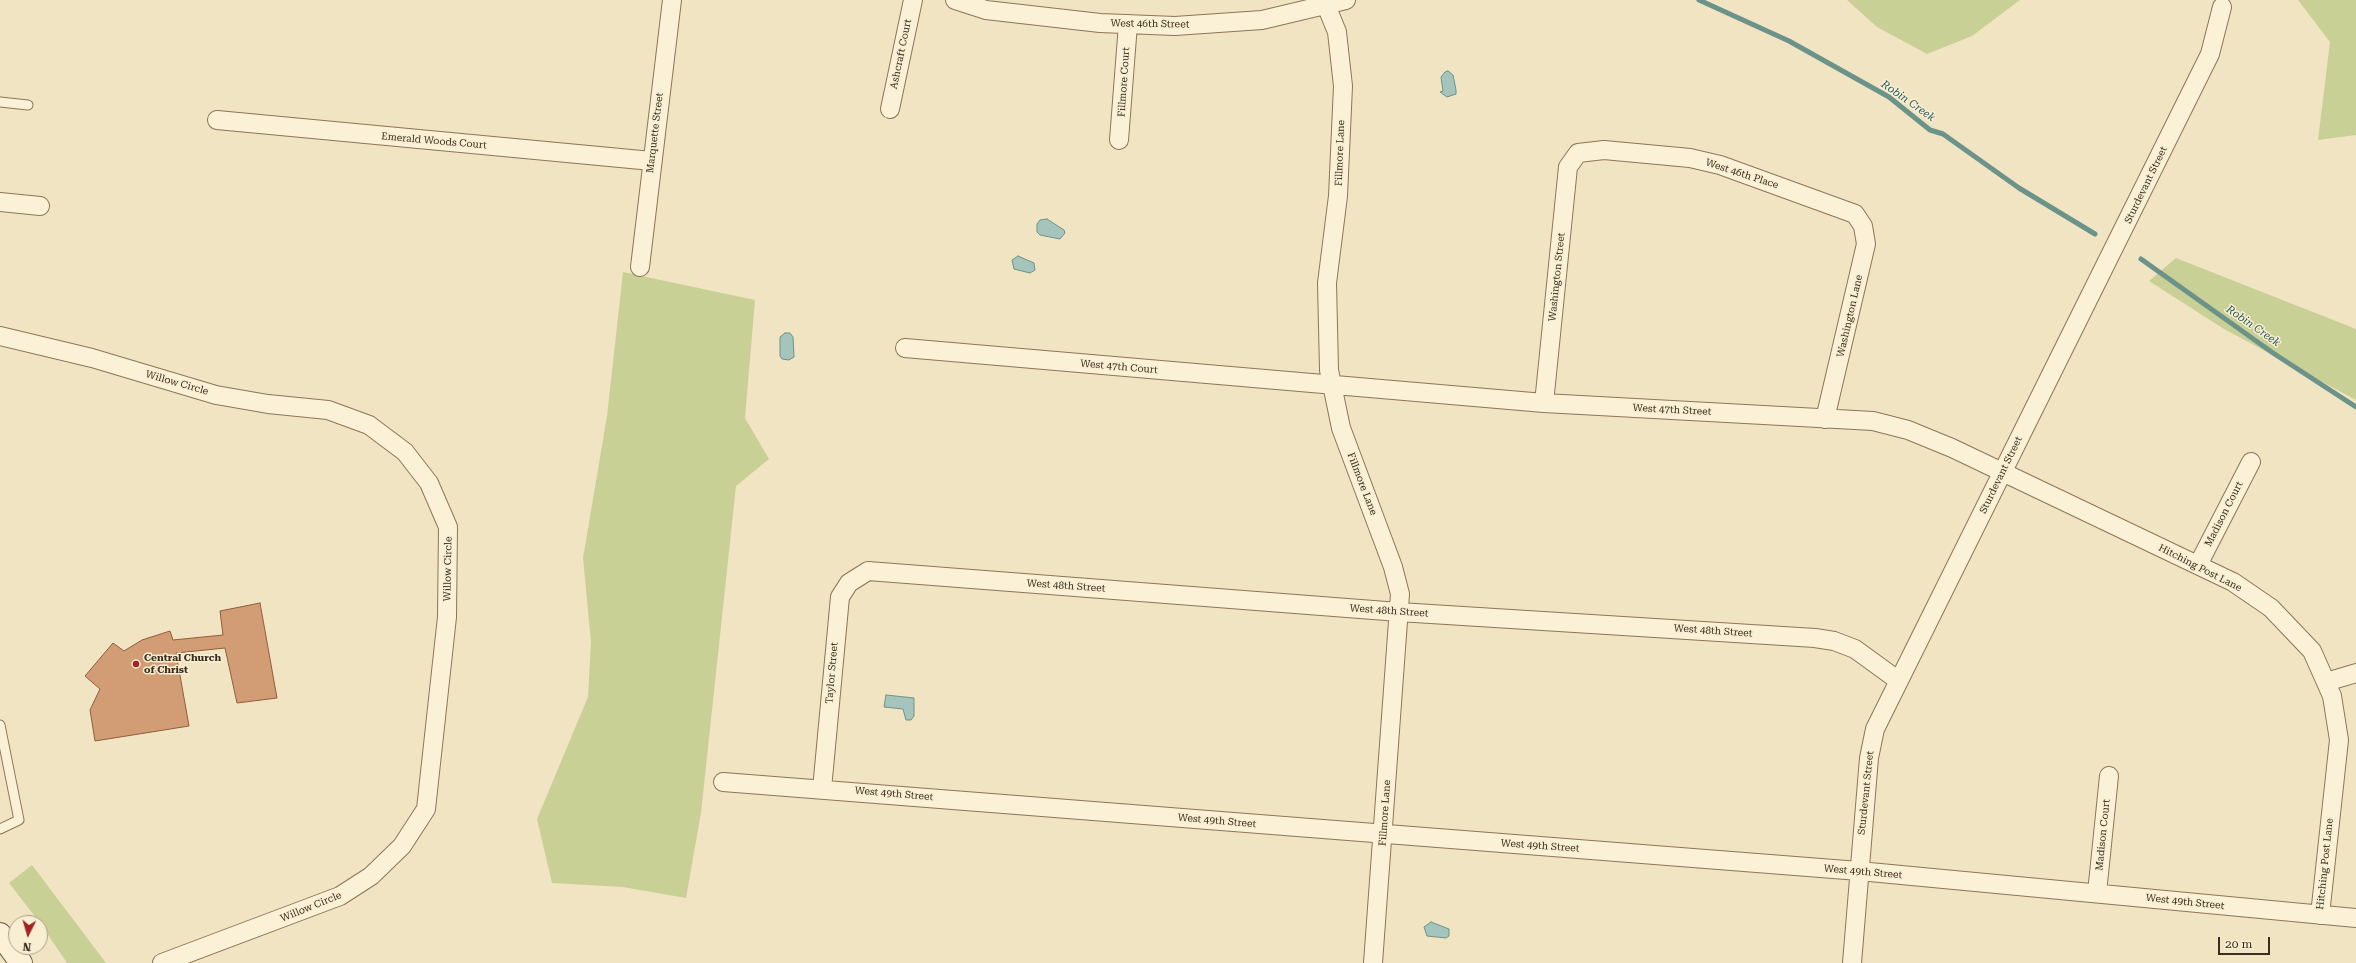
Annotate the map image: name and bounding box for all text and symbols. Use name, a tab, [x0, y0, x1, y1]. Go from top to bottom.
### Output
street label: West 46th Street	[1110, 17, 1190, 31]
street label: Ashcraft Court	[888, 18, 914, 90]
street label: Fillmore Court	[1116, 47, 1132, 117]
water label: Robin Creek	[1879, 78, 1937, 124]
street label: Marquette Street	[644, 92, 666, 174]
street label: Fillmore Lane	[1333, 120, 1347, 186]
street label: Emerald Woods Court	[381, 130, 487, 152]
street label: Sturdevant Street	[2122, 144, 2170, 226]
street label: West 46th Place	[1704, 157, 1780, 191]
street label: Washington Street	[1546, 232, 1568, 322]
street label: Washington Lane	[1835, 274, 1865, 358]
water label: Robin Creek	[2224, 303, 2282, 349]
street label: West 47th Court	[1080, 358, 1158, 376]
street label: Willow Circle	[144, 368, 210, 398]
street label: West 47th Street	[1632, 402, 1712, 418]
street label: Sturdevant Street	[1977, 434, 2025, 516]
street label: Fillmore Lane	[1345, 451, 1379, 517]
street label: Madison Court	[2202, 479, 2246, 549]
street label: Willow Circle	[441, 536, 455, 602]
street label: Hitching Post Lane	[2156, 542, 2244, 594]
street label: West 48th Street	[1026, 577, 1106, 595]
street label: West 48th Street	[1349, 602, 1429, 620]
street label: West 48th Street	[1673, 622, 1753, 640]
street label: Taylor Street	[823, 642, 841, 704]
place label: Central Church of Christ	[144, 652, 221, 676]
marker: Central Church of Christ	[131, 659, 141, 669]
street label: Sturdevant Street	[1856, 750, 1876, 836]
street label: Fillmore Lane	[1377, 780, 1393, 846]
street label: West 49th Street	[854, 785, 934, 803]
street label: Madison Court	[2093, 799, 2113, 871]
street label: West 49th Street	[1177, 812, 1257, 830]
street label: Hitching Post Lane	[2314, 818, 2336, 910]
street label: West 49th Street	[1500, 837, 1580, 855]
street label: West 49th Street	[1823, 863, 1903, 881]
street label: Willow Circle	[279, 889, 343, 925]
street label: West 49th Street	[2145, 892, 2225, 912]
north arrow	[8, 915, 48, 955]
scale bar	[2220, 929, 2272, 955]
text: 20 m	[2225, 937, 2252, 951]
text: N	[22, 940, 32, 953]

